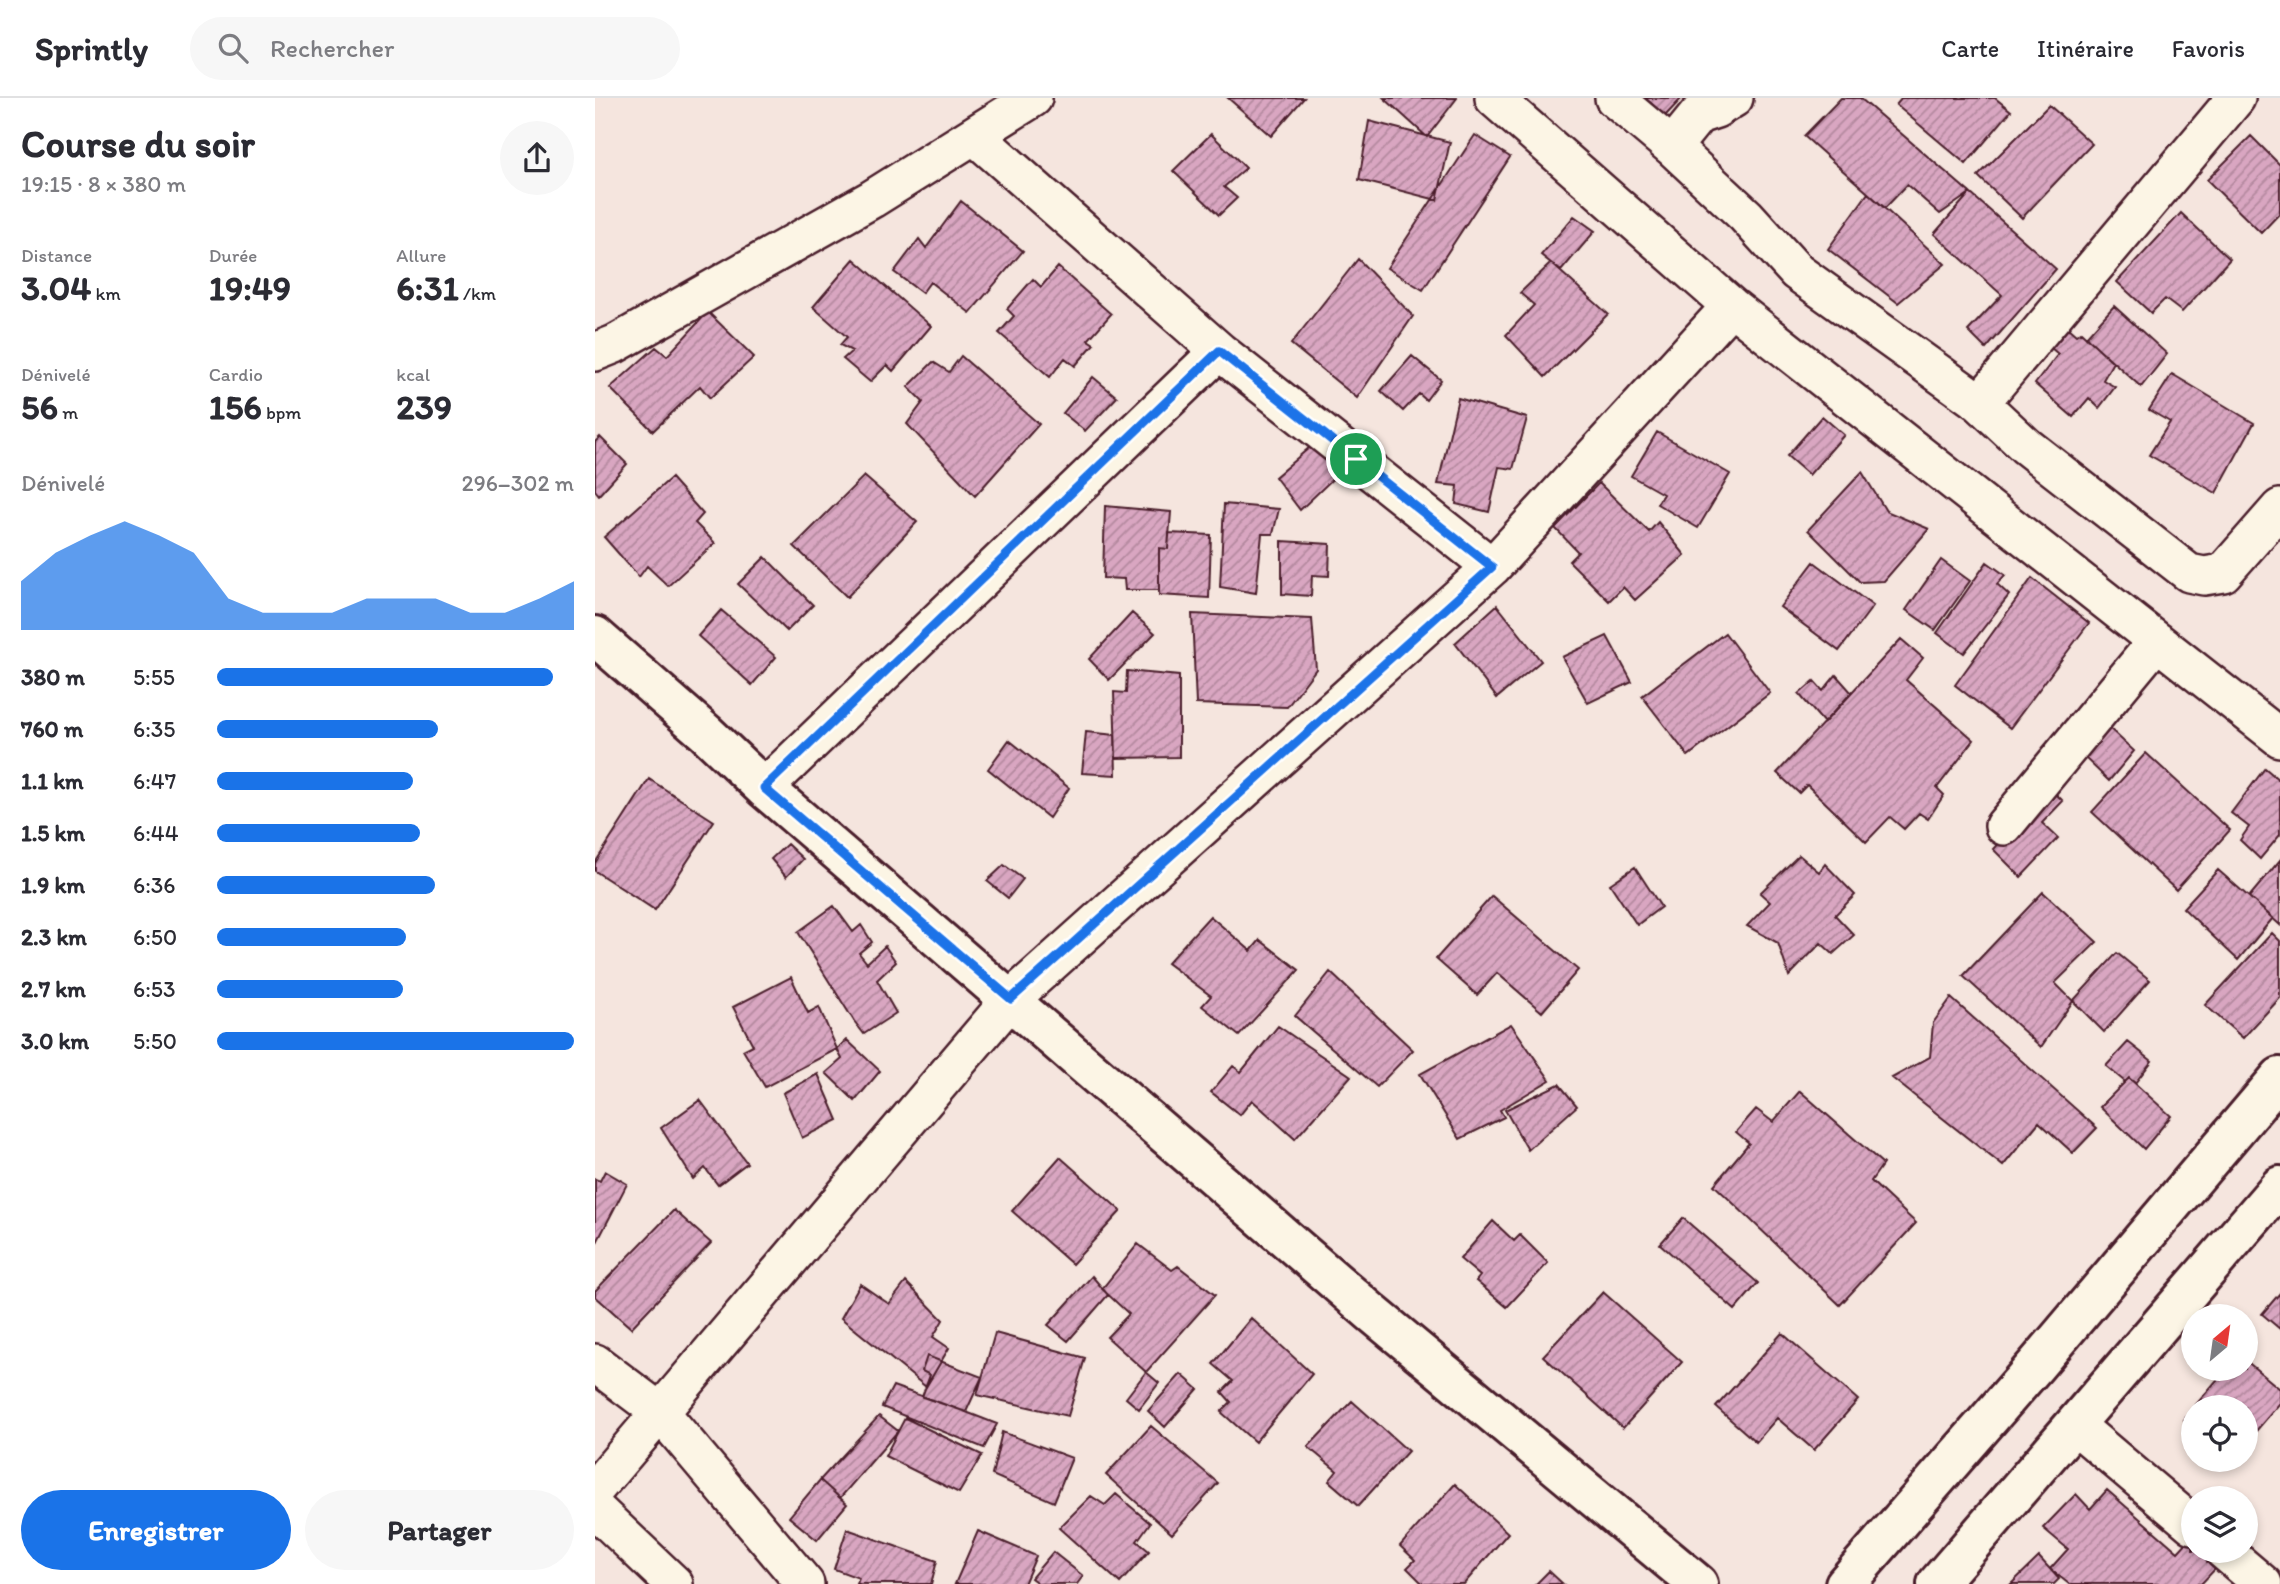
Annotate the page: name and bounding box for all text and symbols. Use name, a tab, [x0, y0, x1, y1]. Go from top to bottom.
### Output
search box	[190, 17, 680, 80]
text: Sprintly	[35, 29, 148, 68]
icon: search	[214, 29, 252, 67]
text: Rechercher	[270, 32, 394, 64]
text: Carte	[1941, 34, 1999, 63]
text: Itinéraire	[2037, 34, 2134, 63]
text: Favoris	[2172, 34, 2245, 63]
text: Course du soir	[21, 121, 255, 167]
button: share	[500, 121, 574, 195]
text: 19:15 · 8 × 380 m	[21, 170, 186, 198]
text: Distance	[21, 244, 92, 267]
text: Durée	[209, 244, 257, 267]
text: Allure	[396, 244, 446, 267]
text: 3.04	[21, 267, 91, 309]
text: 19:49	[209, 267, 291, 309]
text: 6:31	[396, 267, 459, 309]
text: km	[91, 282, 121, 305]
text: /km	[459, 282, 496, 305]
text: Dénivelé	[21, 363, 91, 386]
text: Cardio	[209, 363, 263, 386]
text: kcal	[396, 363, 430, 386]
text: 56	[21, 386, 58, 428]
text: 156	[209, 386, 262, 428]
text: 239	[396, 386, 452, 428]
text: m	[58, 401, 78, 424]
text: bpm	[262, 401, 301, 424]
pin	[1326, 429, 1386, 489]
icon: arrive	[1337, 440, 1375, 478]
text: Dénivelé	[21, 469, 105, 497]
text: 296–302 m	[462, 469, 574, 497]
text: 380 m	[21, 663, 85, 691]
text: 5:55	[133, 663, 175, 691]
text: 760 m	[21, 715, 83, 743]
text: 6:35	[133, 715, 175, 743]
text: 1.1 km	[21, 767, 84, 795]
text: 6:47	[133, 767, 176, 795]
text: 1.5 km	[21, 819, 85, 847]
text: 6:44	[133, 819, 178, 847]
text: 1.9 km	[21, 871, 85, 899]
text: 6:36	[133, 871, 176, 899]
text: 2.3 km	[21, 923, 87, 951]
text: 6:50	[133, 923, 177, 951]
text: 2.7 km	[21, 975, 86, 1003]
text: 6:53	[133, 975, 175, 1003]
text: 3.0 km	[21, 1027, 89, 1055]
text: 5:50	[133, 1027, 177, 1055]
north arrow	[2181, 1304, 2257, 1381]
map controls	[2181, 1304, 2258, 1563]
button: locate	[2181, 1395, 2258, 1472]
button: layers	[2181, 1486, 2258, 1563]
button: Enregistrer	[21, 1490, 291, 1570]
button: Partager	[305, 1490, 574, 1570]

